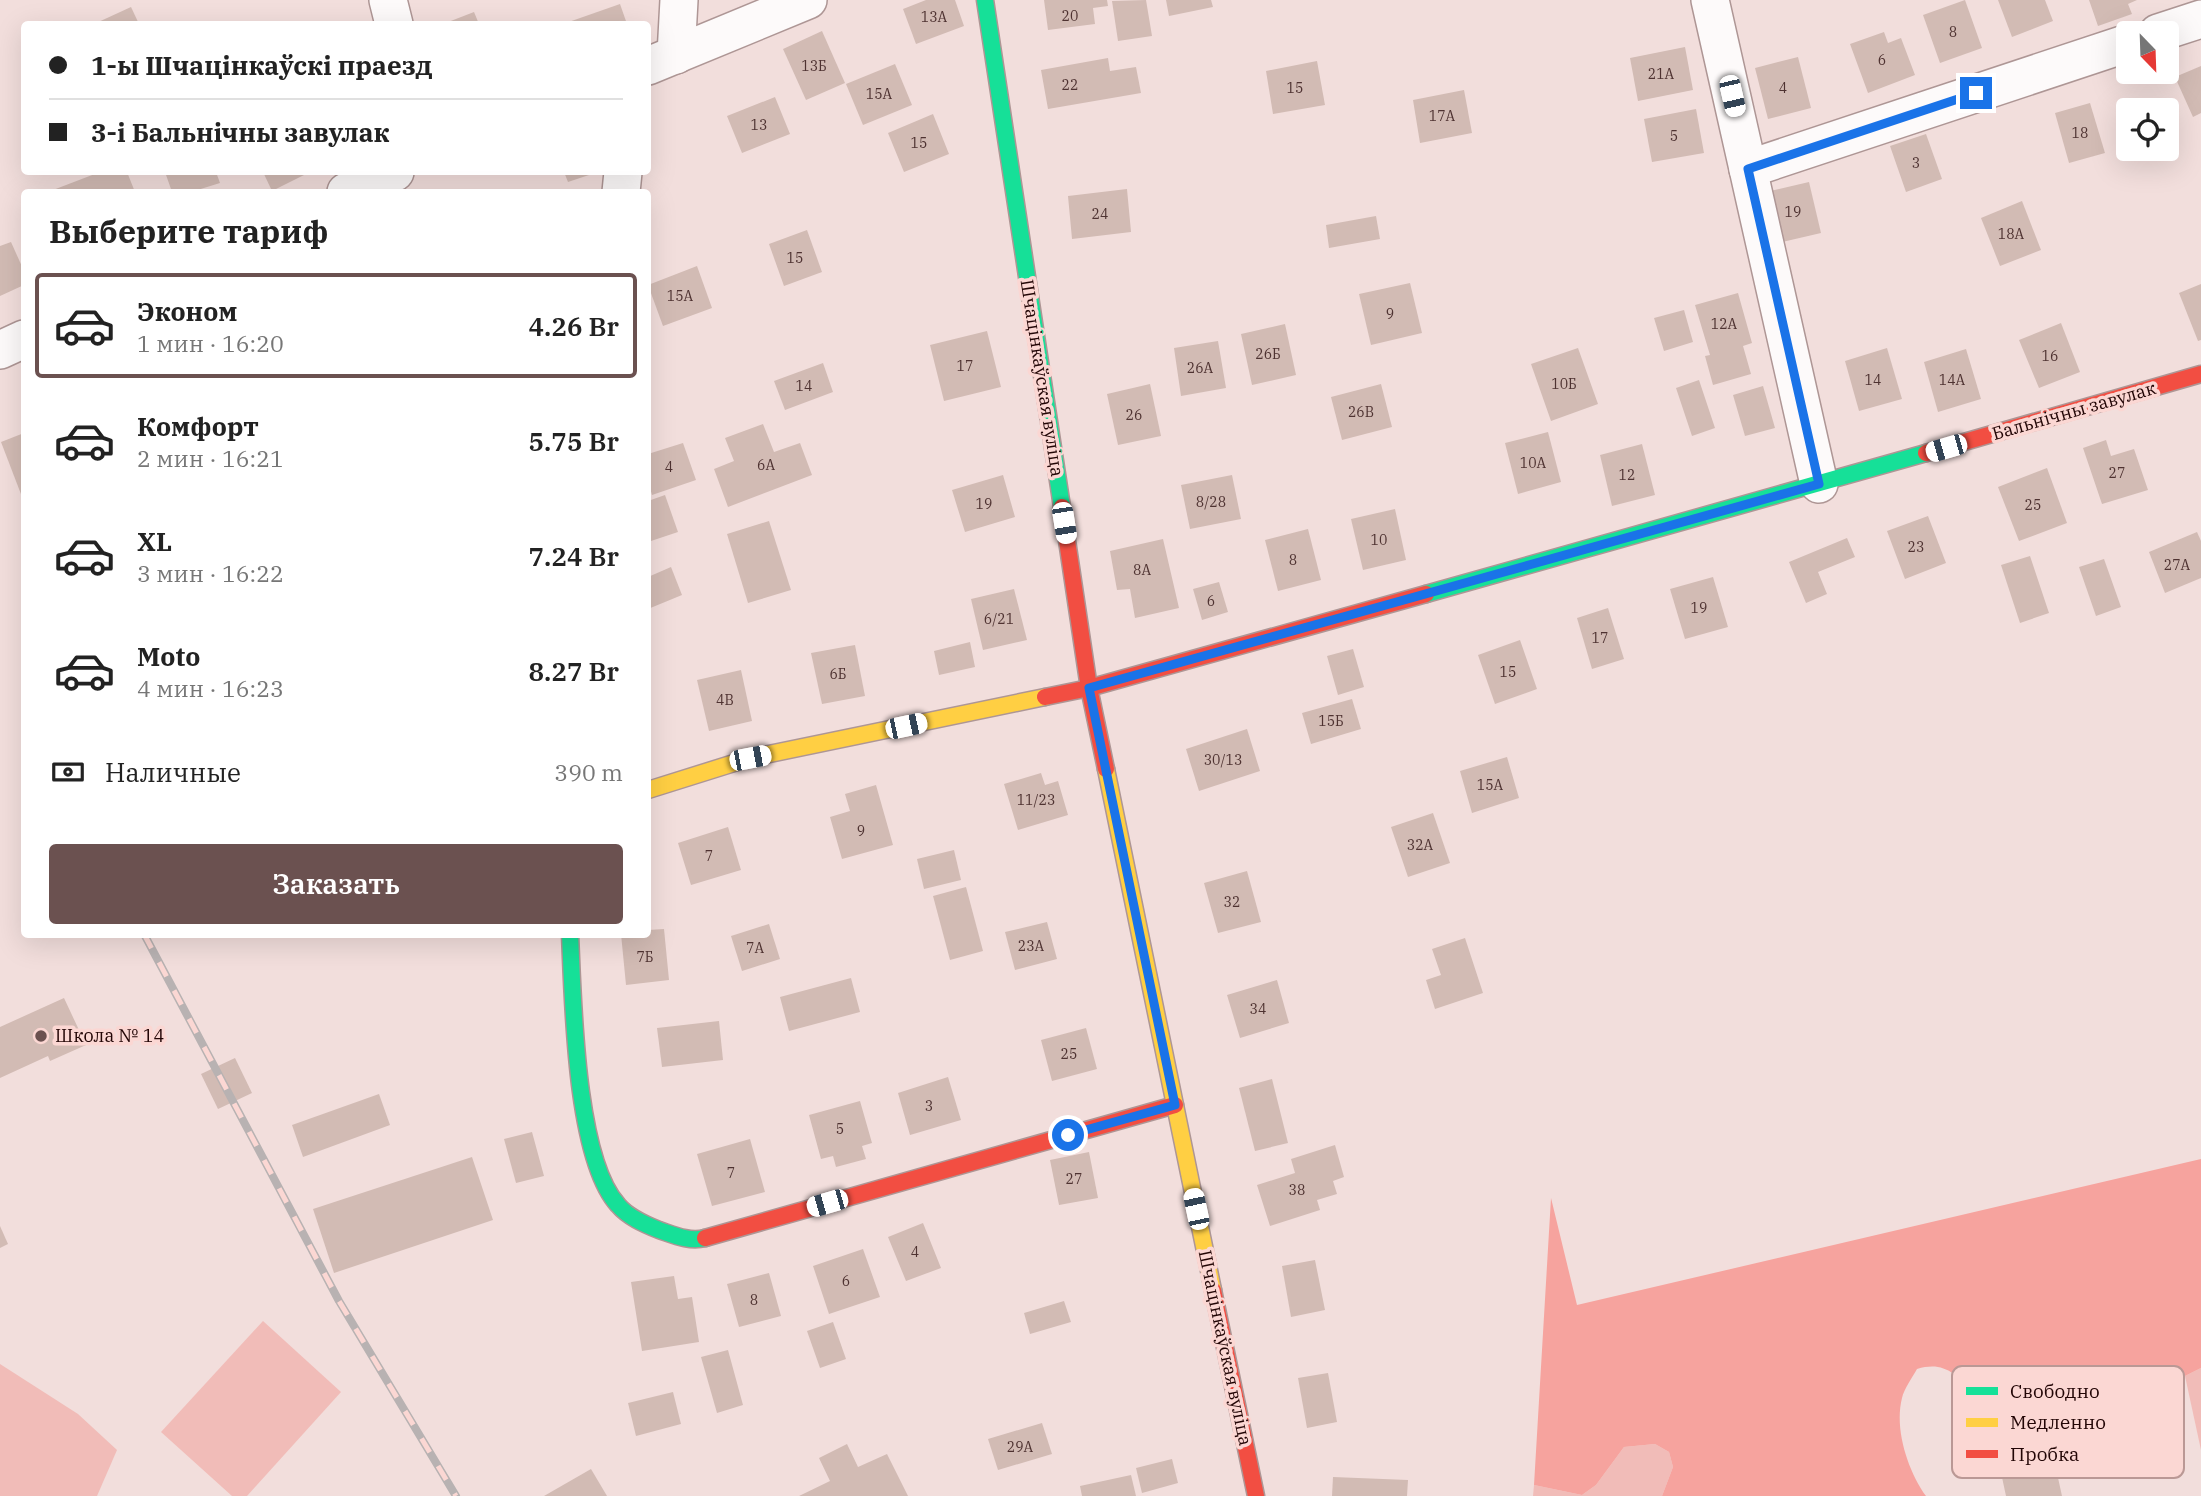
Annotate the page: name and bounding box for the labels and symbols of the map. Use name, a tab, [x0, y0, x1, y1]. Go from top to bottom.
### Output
house number: 20	[1062, 7, 1078, 25]
house number: 13А	[921, 8, 948, 26]
north arrow	[2116, 21, 2179, 84]
house number: 8	[1949, 23, 1957, 41]
house number: 6	[1878, 51, 1886, 69]
house number: 13Б	[801, 57, 827, 75]
house number: 21А	[1648, 65, 1675, 83]
car	[1718, 73, 1747, 119]
house number: 22	[1062, 76, 1078, 94]
route end	[1960, 77, 1992, 109]
house number: 15	[1287, 79, 1303, 97]
house number: 4	[1779, 79, 1787, 97]
house number: 15А	[866, 85, 893, 103]
house number: 17А	[1429, 107, 1456, 125]
house number: 13	[751, 116, 767, 134]
house number: 18	[2072, 124, 2088, 142]
house number: 5	[1670, 127, 1678, 145]
house number: 15	[911, 134, 927, 152]
house number: 3	[1912, 154, 1920, 172]
house number: 19	[1785, 203, 1801, 221]
house number: 24	[1092, 205, 1108, 223]
house number: 18А	[1998, 225, 2025, 243]
house number: 15	[787, 249, 803, 267]
street label: Шчацінкаўская вуліца	[1016, 278, 1069, 478]
house number: 15А	[667, 287, 694, 305]
house number: 9	[1386, 305, 1394, 323]
house number: 12А	[1711, 315, 1738, 333]
house number: 26Б	[1255, 345, 1281, 363]
house number: 16	[2042, 347, 2058, 365]
house number: 17	[957, 357, 973, 375]
house number: 26А	[1187, 359, 1214, 377]
house number: 14	[1865, 371, 1881, 389]
house number: 14А	[1939, 371, 1966, 389]
house number: 10Б	[1551, 375, 1577, 393]
street label: Бальнічны завулак	[1989, 376, 2159, 445]
house number: 14	[796, 377, 812, 395]
house number: 26В	[1348, 403, 1374, 421]
house number: 26	[1126, 406, 1142, 424]
car	[1923, 432, 1970, 464]
house number: 10А	[1520, 454, 1547, 472]
house number: 6А	[757, 456, 775, 474]
house number: 4	[665, 458, 673, 476]
house number: 27	[2109, 464, 2125, 482]
house number: 12	[1619, 466, 1635, 484]
house number: 8/28	[1196, 493, 1226, 511]
house number: 19	[976, 495, 992, 513]
house number: 25	[2025, 496, 2041, 514]
car	[1051, 501, 1078, 545]
house number: 10	[1371, 531, 1387, 549]
house number: 23	[1908, 538, 1924, 556]
house number: 8	[1289, 551, 1297, 569]
house number: 27А	[2164, 556, 2191, 574]
house number: 8А	[1133, 561, 1151, 579]
house number: 6	[1207, 592, 1215, 610]
house number: 19	[1691, 599, 1707, 617]
house number: 6/21	[984, 610, 1014, 628]
house number: 17	[1592, 629, 1608, 647]
house number: 15	[1500, 663, 1516, 681]
house number: 6Б	[829, 665, 847, 683]
house number: 4В	[716, 691, 734, 709]
car	[884, 711, 929, 741]
house number: 15Б	[1318, 712, 1344, 730]
car	[728, 744, 773, 772]
house number: 30/13	[1204, 751, 1242, 769]
house number: 15А	[1477, 776, 1504, 794]
house number: 11/23	[1017, 791, 1055, 809]
house number: 9	[857, 822, 865, 840]
house number: 32А	[1407, 836, 1434, 854]
house number: 7	[705, 847, 713, 865]
house number: 32	[1224, 893, 1240, 911]
house number: 23А	[1018, 937, 1045, 955]
house number: 7А	[746, 939, 764, 957]
house number: 7Б	[636, 948, 654, 966]
house number: 34	[1250, 1000, 1266, 1018]
place label: Школа № 14	[55, 1024, 164, 1047]
marker: Школа № 14	[33, 1028, 49, 1044]
house number: 25	[1061, 1045, 1077, 1063]
house number: 3	[925, 1097, 933, 1115]
route start	[1052, 1119, 1084, 1151]
house number: 5	[836, 1120, 844, 1138]
house number: 7	[727, 1164, 735, 1182]
house number: 27	[1066, 1170, 1082, 1188]
house number: 38	[1289, 1181, 1305, 1199]
car	[1182, 1186, 1211, 1232]
car	[804, 1187, 851, 1219]
house number: 4	[911, 1243, 919, 1261]
street label: Шчацінкаўская вуліца	[1194, 1248, 1257, 1448]
house number: 6	[842, 1272, 850, 1290]
house number: 8	[750, 1291, 758, 1309]
legend	[1952, 1366, 2184, 1478]
text: Свободно	[2010, 1379, 2100, 1403]
text: Медленно	[2010, 1410, 2106, 1434]
house number: 29А	[1007, 1438, 1034, 1456]
text: Пробка	[2010, 1442, 2079, 1466]

